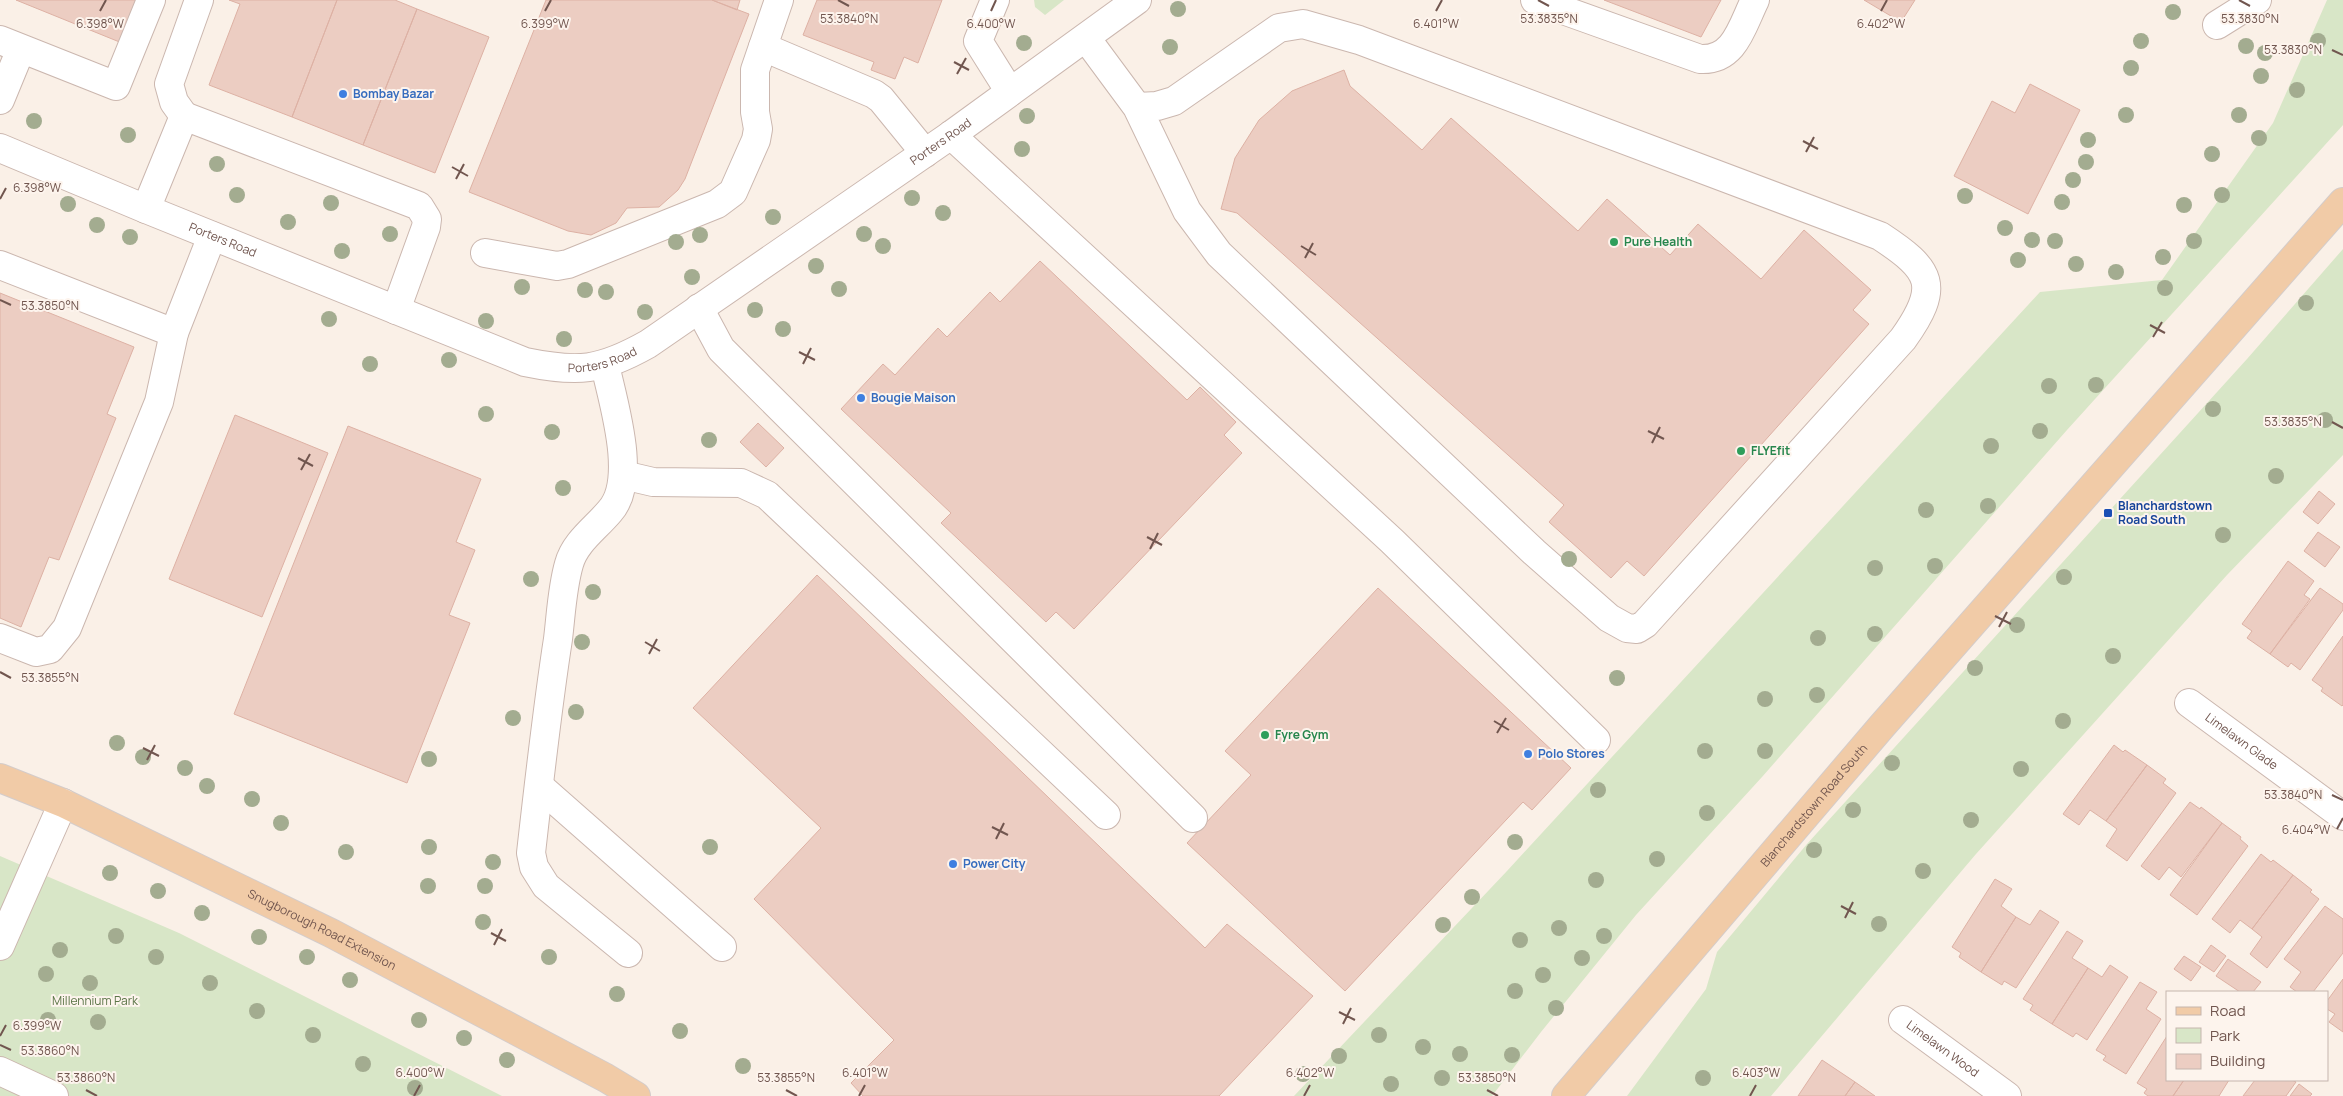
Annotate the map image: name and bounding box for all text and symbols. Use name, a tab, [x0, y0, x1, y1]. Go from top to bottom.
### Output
text: 53.3840°N	[820, 10, 878, 27]
text: 53.3835°N	[1520, 10, 1578, 27]
text: 53.3830°N	[2221, 10, 2279, 27]
text: 6.398°W	[76, 15, 125, 32]
text: 6.399°W	[521, 15, 570, 32]
text: 6.400°W	[967, 15, 1016, 32]
text: 6.401°W	[1413, 15, 1460, 32]
text: 6.402°W	[1857, 15, 1906, 32]
text: 53.3830°N	[2264, 41, 2322, 58]
place label: Bombay Bazar	[353, 85, 434, 102]
marker: Bombay Bazar	[337, 88, 349, 100]
street label: Porters Road	[906, 114, 975, 169]
text: 6.398°W	[13, 179, 62, 196]
street label: Porters Road	[187, 218, 259, 261]
place label: Pure Health	[1624, 233, 1692, 250]
marker: Pure Health	[1608, 236, 1620, 248]
text: 53.3850°N	[21, 297, 79, 314]
street label: Porters Road	[568, 342, 640, 376]
place label: Bougie Maison	[871, 389, 956, 406]
marker: Bougie Maison	[855, 392, 867, 404]
text: 53.3835°N	[2264, 413, 2322, 430]
place label: FLYEfit	[1751, 442, 1790, 459]
marker: FLYEfit	[1735, 445, 1747, 457]
place label: Blanchardstown Road South	[2118, 497, 2212, 528]
marker: Blanchardstown Road South	[2102, 507, 2114, 519]
text: 53.3855°N	[21, 669, 79, 686]
street label: Limelawn Glade	[2202, 709, 2281, 773]
place label: Fyre Gym	[1275, 726, 1329, 743]
marker: Fyre Gym	[1259, 729, 1271, 741]
street label: Blanchardstown Road South	[1756, 740, 1871, 870]
place label: Polo Stores	[1538, 745, 1605, 762]
marker: Polo Stores	[1522, 748, 1534, 760]
text: 53.3840°N	[2264, 786, 2322, 803]
text: 6.404°W	[2282, 821, 2331, 838]
place label: Power City	[963, 855, 1026, 872]
marker: Power City	[947, 858, 959, 870]
street label: Snugborough Road Extension	[245, 885, 399, 974]
legend	[2166, 991, 2328, 1081]
park label: Millennium Park	[52, 992, 139, 1009]
text: Road	[2210, 1000, 2246, 1021]
street label: Limelawn Wood	[1903, 1016, 1983, 1081]
text: 6.399°W	[13, 1017, 62, 1034]
text: Park	[2210, 1025, 2240, 1046]
text: 53.3860°N	[21, 1042, 79, 1059]
text: Building	[2210, 1050, 2265, 1071]
text: 6.400°W	[396, 1064, 445, 1081]
text: 6.401°W	[842, 1064, 889, 1081]
text: 6.402°W	[1286, 1064, 1335, 1081]
text: 6.403°W	[1732, 1064, 1781, 1081]
text: 53.3860°N	[57, 1069, 115, 1086]
text: 53.3855°N	[757, 1069, 815, 1086]
text: 53.3850°N	[1458, 1069, 1516, 1086]

